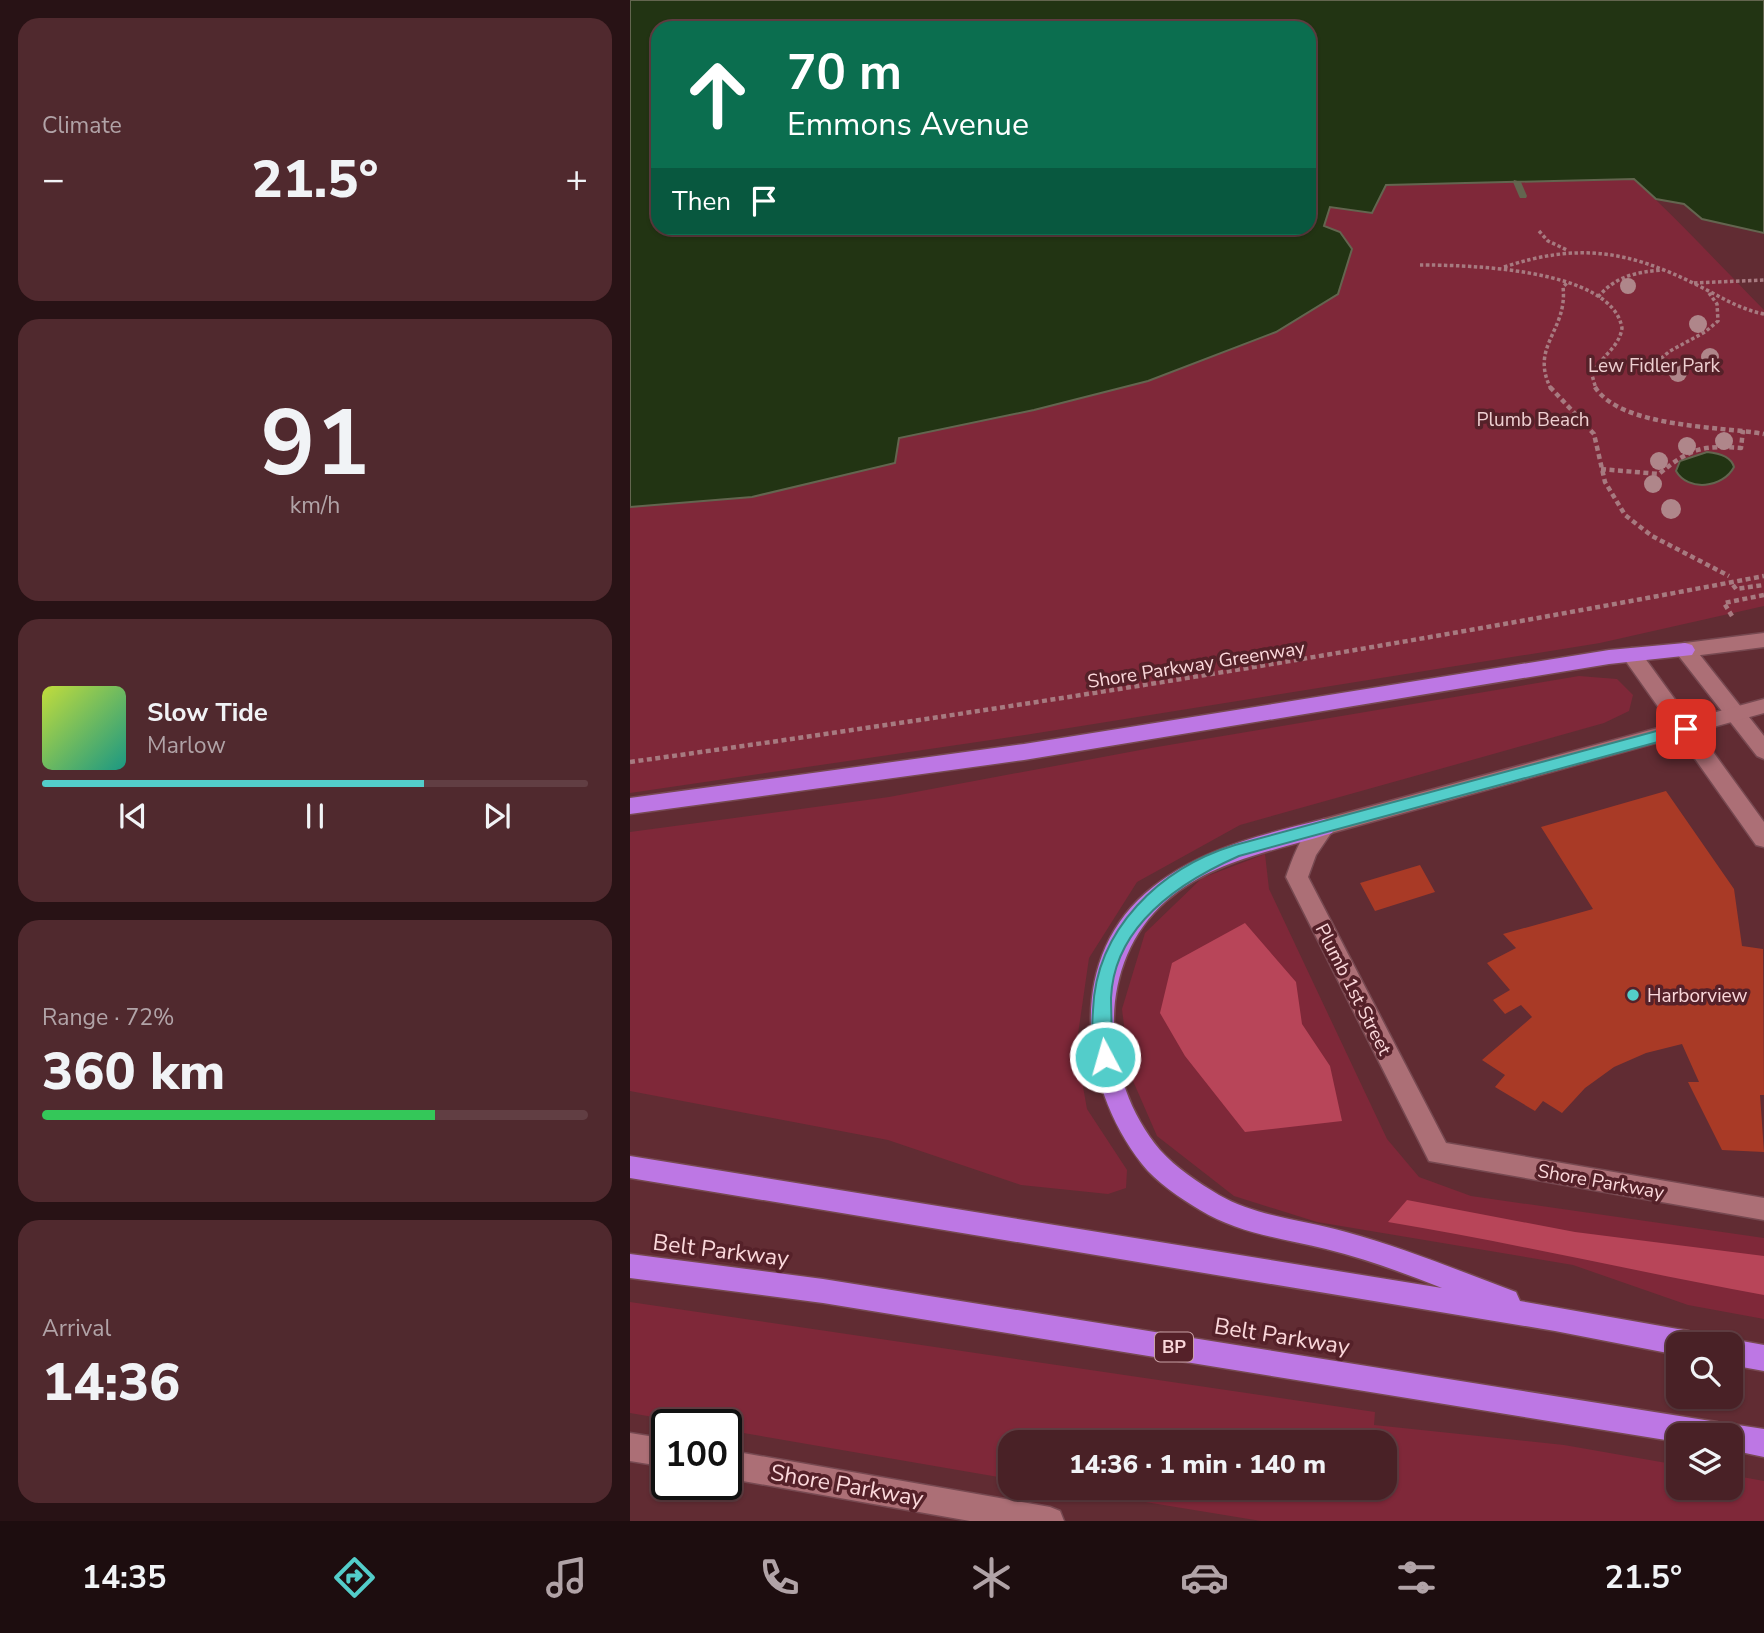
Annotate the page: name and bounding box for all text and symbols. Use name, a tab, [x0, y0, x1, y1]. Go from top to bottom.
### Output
text: 70 m	[787, 39, 902, 106]
icon: ahead	[672, 49, 763, 140]
text: Emmons Avenue	[787, 103, 1029, 146]
text: Climate	[42, 110, 122, 141]
text: 21.5°	[251, 144, 379, 215]
text: −	[42, 154, 65, 205]
text: +	[565, 154, 588, 205]
icon: arrive	[745, 182, 783, 220]
text: Then	[672, 184, 731, 219]
park label: Lew Fidler Park	[1588, 353, 1721, 379]
text: 91	[260, 382, 370, 506]
park label: Plumb Beach	[1476, 407, 1590, 433]
text: km/h	[290, 490, 340, 521]
street label: Shore Parkway Greenway	[1086, 635, 1307, 695]
text: Slow Tide	[147, 695, 268, 730]
pin	[1656, 699, 1716, 759]
icon: arrive	[1667, 710, 1705, 748]
text: Marlow	[147, 730, 226, 761]
icon: previous	[114, 797, 152, 835]
icon: pause	[296, 797, 334, 835]
icon: next	[478, 797, 516, 835]
street label: Plumb 1st Street	[1309, 919, 1398, 1060]
place label: Harborview	[1647, 983, 1748, 1009]
marker: Harborview	[1625, 987, 1641, 1003]
text: Range · 72%	[42, 1002, 174, 1033]
position arrow	[1068, 1020, 1142, 1094]
text: 360 km	[42, 1036, 225, 1107]
street label: Shore Parkway	[1536, 1158, 1666, 1206]
street label: Belt Parkway	[651, 1227, 791, 1274]
street label: Belt Parkway	[1212, 1310, 1352, 1363]
text: Arrival	[42, 1313, 111, 1344]
road number: BP	[1155, 1332, 1193, 1362]
map controls	[1666, 1332, 1743, 1500]
button: search	[1666, 1332, 1743, 1409]
text: 14:36	[42, 1347, 180, 1418]
speed limit sign: 100	[651, 1409, 742, 1500]
button: layers	[1666, 1423, 1743, 1500]
text: 14:36 · 1 min · 140 m	[1069, 1447, 1326, 1482]
street label: Shore Parkway	[768, 1457, 926, 1514]
icon: directions	[330, 1553, 379, 1602]
icon: music	[542, 1553, 591, 1602]
icon: phone	[755, 1553, 804, 1602]
icon: climate	[967, 1553, 1016, 1602]
icon: car	[1180, 1553, 1229, 1602]
icon: filters	[1392, 1553, 1441, 1602]
text: 14:35	[82, 1556, 166, 1599]
text: 21.5°	[1605, 1556, 1682, 1599]

